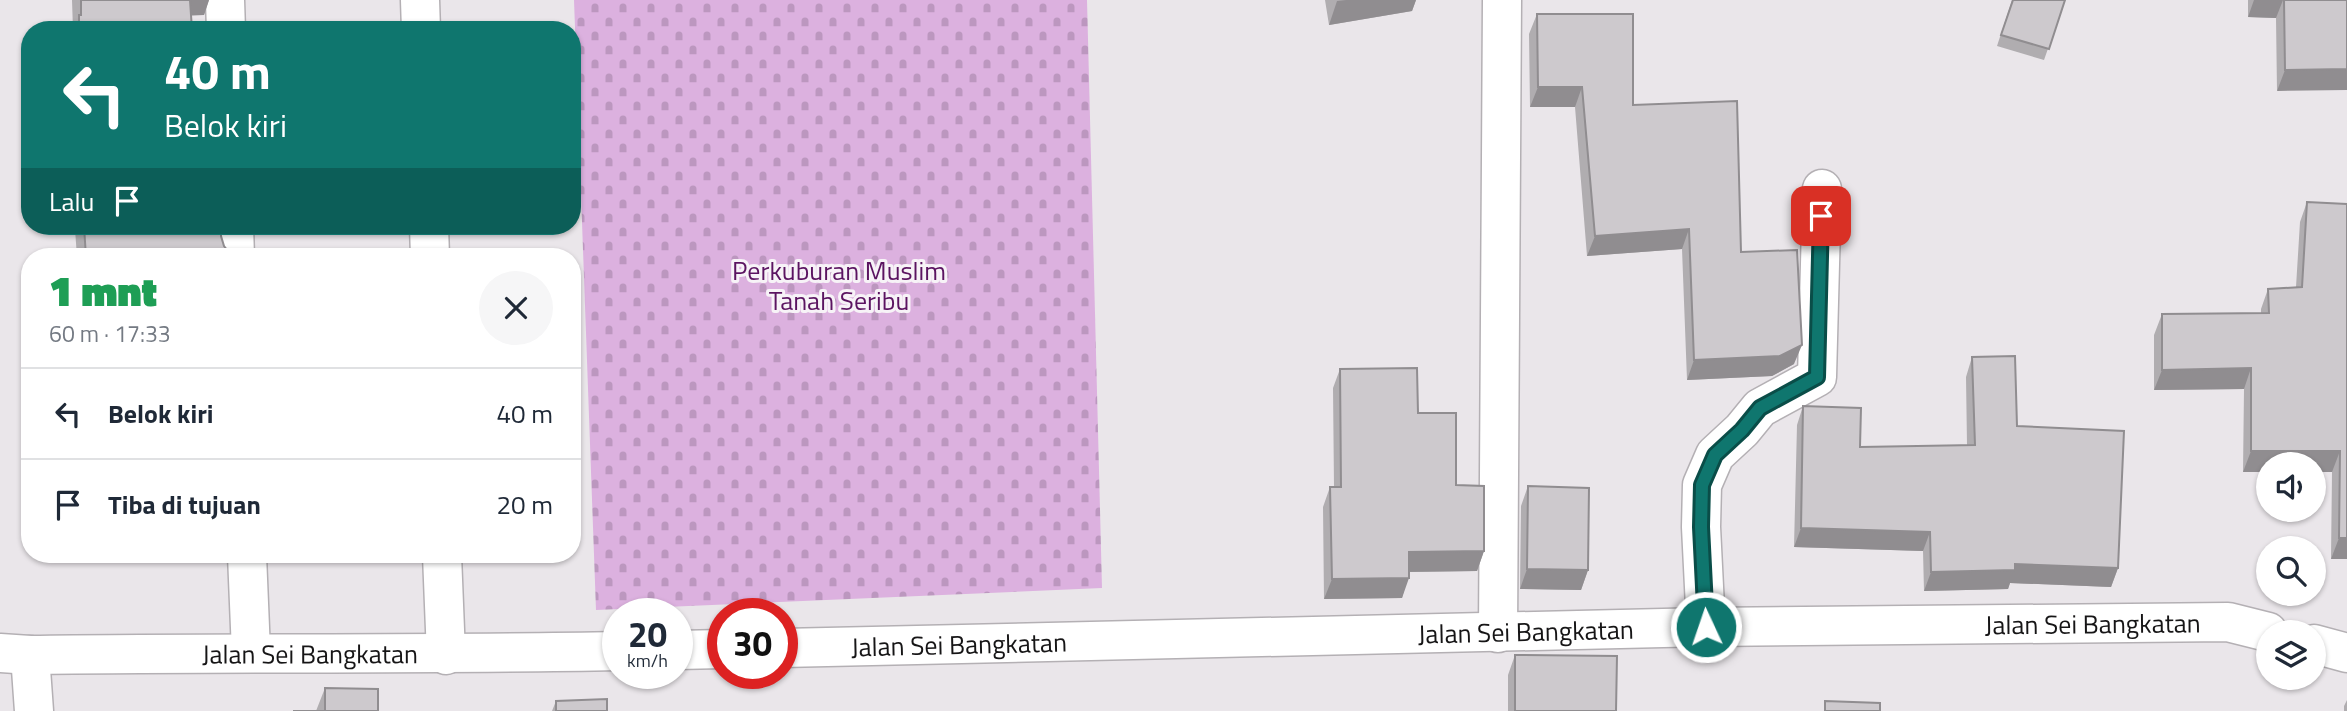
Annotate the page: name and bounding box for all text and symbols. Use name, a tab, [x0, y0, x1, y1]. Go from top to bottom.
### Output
text: 40 m	[164, 33, 271, 108]
icon: left	[49, 49, 140, 140]
text: Belok kiri	[164, 101, 287, 149]
text: Lalu	[49, 182, 94, 221]
icon: arrive	[108, 182, 146, 220]
pin	[1791, 186, 1851, 246]
icon: arrive	[1802, 197, 1840, 235]
park label: Perkuburan Muslim Tanah Seribu	[732, 251, 946, 320]
text: 1 mnt	[49, 258, 157, 322]
button: close	[479, 271, 553, 345]
text: 60 m · 17:33	[49, 316, 171, 351]
text: Belok kiri	[108, 394, 214, 433]
text: 40 m	[496, 394, 553, 433]
icon: left	[49, 395, 87, 433]
map controls	[2256, 452, 2326, 690]
button: sound	[2256, 452, 2326, 522]
text: Tiba di tujuan	[108, 485, 261, 524]
text: 20 m	[496, 485, 553, 524]
icon: arrive	[49, 486, 87, 524]
button: search	[2256, 536, 2326, 606]
position arrow	[1669, 590, 1743, 664]
speed limit sign: 30	[707, 598, 798, 689]
street label: Jalan Sei Bangkatan	[1985, 603, 2201, 644]
text: 20	[628, 607, 667, 661]
street label: Jalan Sei Bangkatan	[1417, 609, 1634, 653]
button: layers	[2256, 620, 2326, 690]
street label: Jalan Sei Bangkatan	[851, 622, 1067, 666]
street label: Jalan Sei Bangkatan	[202, 634, 418, 673]
text: km/h	[627, 647, 668, 674]

